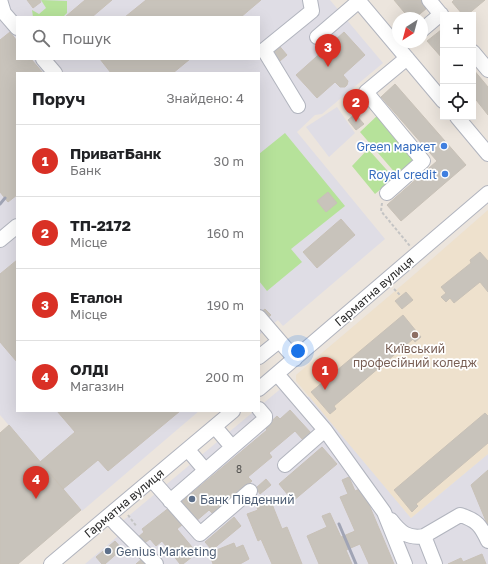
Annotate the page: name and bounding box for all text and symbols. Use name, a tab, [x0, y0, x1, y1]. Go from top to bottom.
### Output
north arrow	[392, 12, 428, 48]
map controls	[440, 12, 476, 120]
button: +	[440, 12, 476, 48]
search box	[16, 16, 260, 60]
icon: search	[30, 27, 52, 49]
text: Пошук	[62, 29, 111, 47]
pin: 3	[315, 34, 341, 67]
button: −	[440, 48, 476, 84]
button: locate	[440, 84, 476, 120]
text: Поруч	[32, 88, 85, 109]
pin: 2	[343, 89, 369, 122]
text: Знайдено: 4	[166, 90, 244, 106]
place label: Green маркет	[356, 139, 436, 154]
marker: Green маркет	[439, 141, 449, 151]
text: ПриватБанк	[70, 144, 161, 162]
text: 1	[42, 153, 48, 169]
text: 30 m	[214, 153, 244, 169]
text: Банк	[70, 162, 101, 178]
place label: Royal credit	[369, 167, 437, 182]
marker: Royal credit	[440, 169, 450, 179]
text: ТП-2172	[70, 216, 131, 234]
text: 2	[41, 225, 49, 241]
text: 160 m	[207, 225, 244, 241]
text: Місце	[70, 234, 107, 250]
street label: Гарматна вулиця	[331, 253, 417, 329]
text: Еталон	[70, 288, 122, 306]
text: 3	[41, 297, 49, 313]
text: 190 m	[207, 297, 244, 313]
text: Місце	[70, 306, 107, 322]
marker: Київський професійний коледж	[410, 330, 420, 340]
your location	[288, 341, 308, 361]
place label: Київський професійний коледж	[353, 341, 478, 370]
pin: 1	[312, 357, 338, 390]
text: ОЛДІ	[70, 360, 109, 378]
text: 4	[41, 369, 49, 385]
text: 200 m	[206, 369, 244, 385]
text: Магазин	[70, 378, 124, 394]
house number: 8	[236, 463, 242, 475]
street label: Гарматна вулиця	[81, 465, 167, 541]
pin: 4	[23, 466, 49, 499]
place label: Банк Південний	[200, 492, 294, 507]
marker: Банк Південний	[187, 494, 197, 504]
place label: Genius Marketing	[116, 544, 217, 559]
marker: Genius Marketing	[103, 546, 113, 556]

